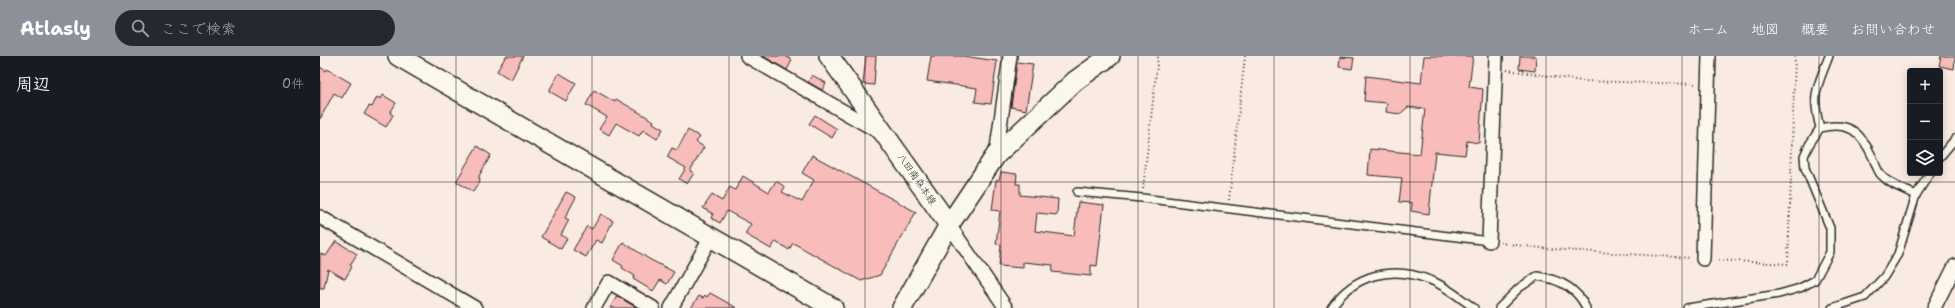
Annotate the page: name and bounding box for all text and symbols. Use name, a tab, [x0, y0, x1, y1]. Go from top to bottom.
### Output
search box	[115, 10, 395, 46]
text: Atlasly	[20, 16, 91, 41]
icon: search	[129, 17, 151, 39]
text: ここで検索	[161, 19, 236, 39]
text: ホーム	[1688, 20, 1729, 38]
text: 地図	[1751, 20, 1779, 38]
text: 概要	[1801, 20, 1829, 38]
text: お問い合わせ	[1851, 20, 1935, 38]
map controls	[1907, 68, 1943, 176]
button: +	[1907, 68, 1943, 104]
text: 周辺	[16, 73, 50, 95]
text: 0件	[282, 75, 304, 92]
button: −	[1907, 104, 1943, 140]
button: layers	[1907, 140, 1943, 176]
street label: 八田南森本線	[894, 151, 940, 207]

